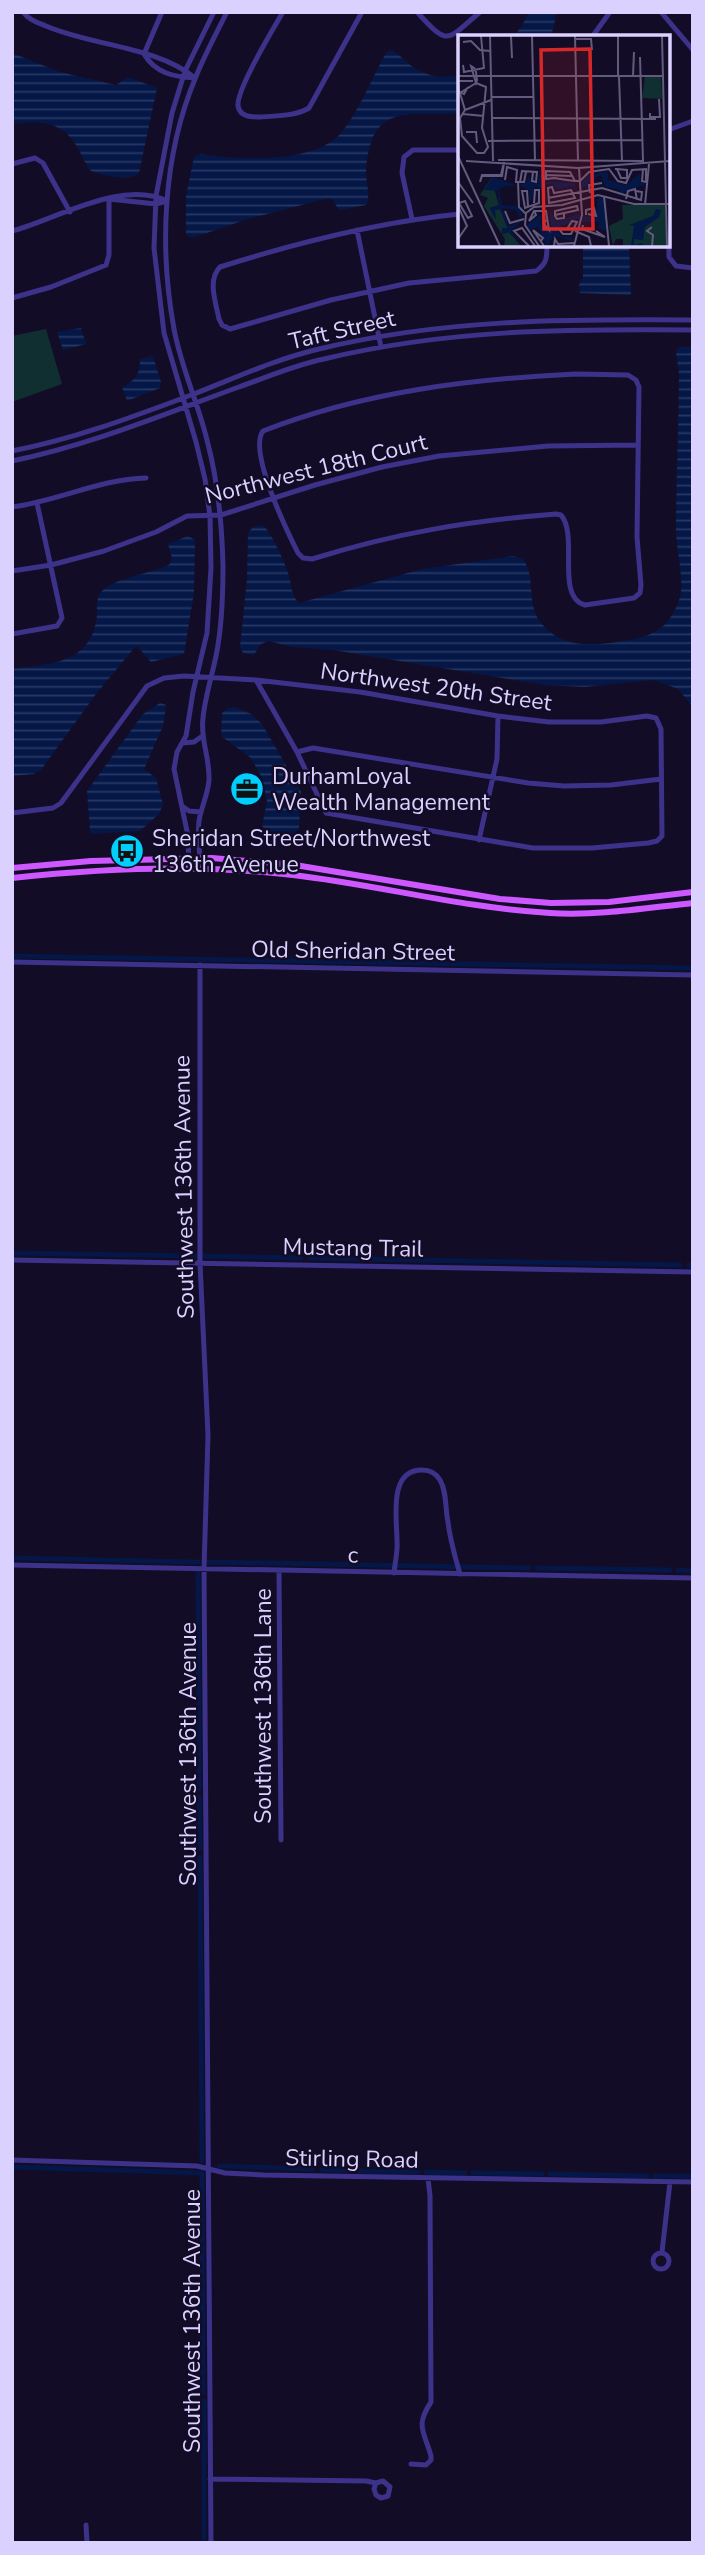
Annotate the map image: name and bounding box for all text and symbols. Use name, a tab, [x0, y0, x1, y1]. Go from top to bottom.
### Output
inset map	[458, 35, 670, 247]
street label: Taft Street	[286, 303, 399, 357]
street label: Northwest 18th Court	[202, 426, 431, 512]
street label: Northwest 20th Street	[318, 655, 555, 719]
place label: DurhamLoyal Wealth Management	[272, 761, 491, 818]
office icon: DurhamLoyal Wealth Management	[228, 770, 266, 808]
place label: Sheridan Street/Northwest 136th Avenue	[152, 823, 431, 880]
bus stop icon: Sheridan Street/Northwest 136th Avenue	[108, 832, 146, 870]
street label: Old Sheridan Street	[251, 934, 456, 968]
street label: Southwest 136th Avenue	[166, 1055, 202, 1319]
street label: Mustang Trail	[282, 1231, 424, 1265]
street label: c	[347, 1539, 359, 1571]
street label: Southwest 136th Lane	[248, 1588, 279, 1824]
street label: Southwest 136th Avenue	[173, 1622, 204, 1886]
street label: Stirling Road	[285, 2142, 419, 2176]
street label: Southwest 136th Avenue	[177, 2189, 208, 2453]

